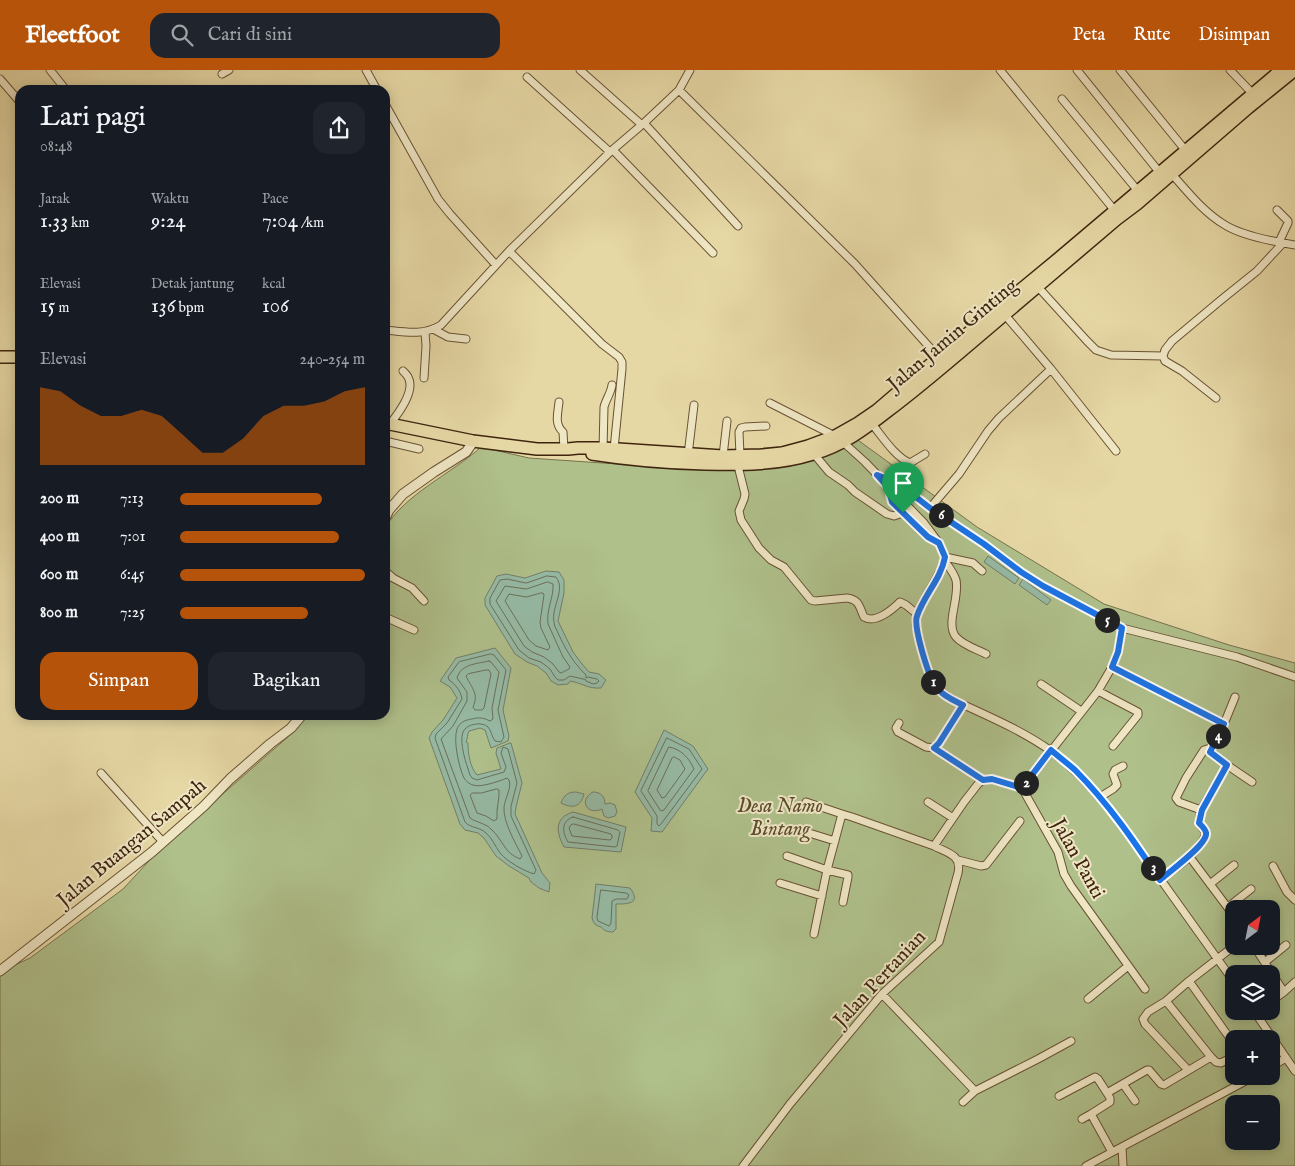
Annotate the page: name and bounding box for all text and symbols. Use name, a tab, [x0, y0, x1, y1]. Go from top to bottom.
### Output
search box	[150, 13, 500, 58]
text: Fleetfoot	[25, 20, 120, 51]
icon: search	[168, 21, 196, 49]
text: Cari di sini	[208, 23, 292, 47]
text: Peta	[1073, 24, 1105, 47]
text: Rute	[1133, 24, 1171, 47]
text: Disimpan	[1199, 24, 1270, 47]
text: Lari pagi	[40, 100, 146, 135]
button: share	[313, 102, 365, 154]
text: 08:48	[40, 137, 72, 157]
text: Jarak	[40, 190, 70, 208]
text: Waktu	[151, 190, 189, 208]
text: Pace	[262, 190, 289, 208]
text: 1.33	[40, 208, 68, 235]
text: 9:24	[151, 208, 186, 235]
text: 7:04	[262, 208, 298, 235]
text: km	[68, 214, 89, 232]
text: /km	[298, 214, 324, 232]
street label: Jalan Jamin Ginting	[881, 272, 1024, 398]
text: Elevasi	[40, 275, 81, 293]
text: Detak jantung	[151, 275, 234, 293]
text: kcal	[262, 275, 285, 293]
text: 15	[40, 293, 55, 320]
text: 136	[151, 293, 176, 320]
text: 106	[262, 293, 289, 320]
text: m	[55, 299, 69, 317]
text: bpm	[176, 299, 204, 317]
text: Elevasi	[40, 350, 87, 370]
text: 240–254 m	[300, 350, 365, 370]
pin	[882, 462, 924, 513]
icon: arrive	[889, 469, 917, 497]
text: 200 m	[40, 489, 79, 509]
text: 7:13	[120, 489, 144, 509]
pin: 6	[928, 502, 954, 528]
text: 6	[939, 506, 944, 524]
text: 400 m	[40, 527, 79, 547]
text: 7:01	[120, 527, 145, 547]
text: 600 m	[40, 565, 78, 585]
text: 6:45	[120, 565, 145, 585]
text: 800 m	[40, 603, 78, 623]
text: 7:25	[120, 603, 145, 623]
pin: 5	[1094, 608, 1120, 632]
text: 5	[1105, 611, 1110, 629]
button: Simpan	[40, 652, 198, 710]
button: Bagikan	[208, 652, 365, 710]
pin: 1	[920, 670, 946, 694]
text: 1	[931, 673, 936, 691]
pin: 4	[1206, 724, 1230, 748]
text: 4	[1215, 727, 1222, 745]
pin: 2	[1014, 770, 1038, 796]
street label: Jalan Buangan Sampah	[51, 773, 212, 914]
text: 2	[1023, 774, 1030, 792]
park label: Desa Namo Bintang	[737, 794, 823, 843]
street label: Jalan Panti	[1044, 812, 1110, 903]
pin: 3	[1140, 856, 1166, 880]
text: 3	[1151, 859, 1156, 877]
north arrow	[1225, 900, 1280, 955]
map controls	[1225, 900, 1280, 1150]
street label: Jalan Pertanian	[827, 925, 932, 1034]
button: layers	[1225, 965, 1280, 1020]
button: +	[1225, 1030, 1280, 1085]
button: −	[1225, 1095, 1280, 1150]

